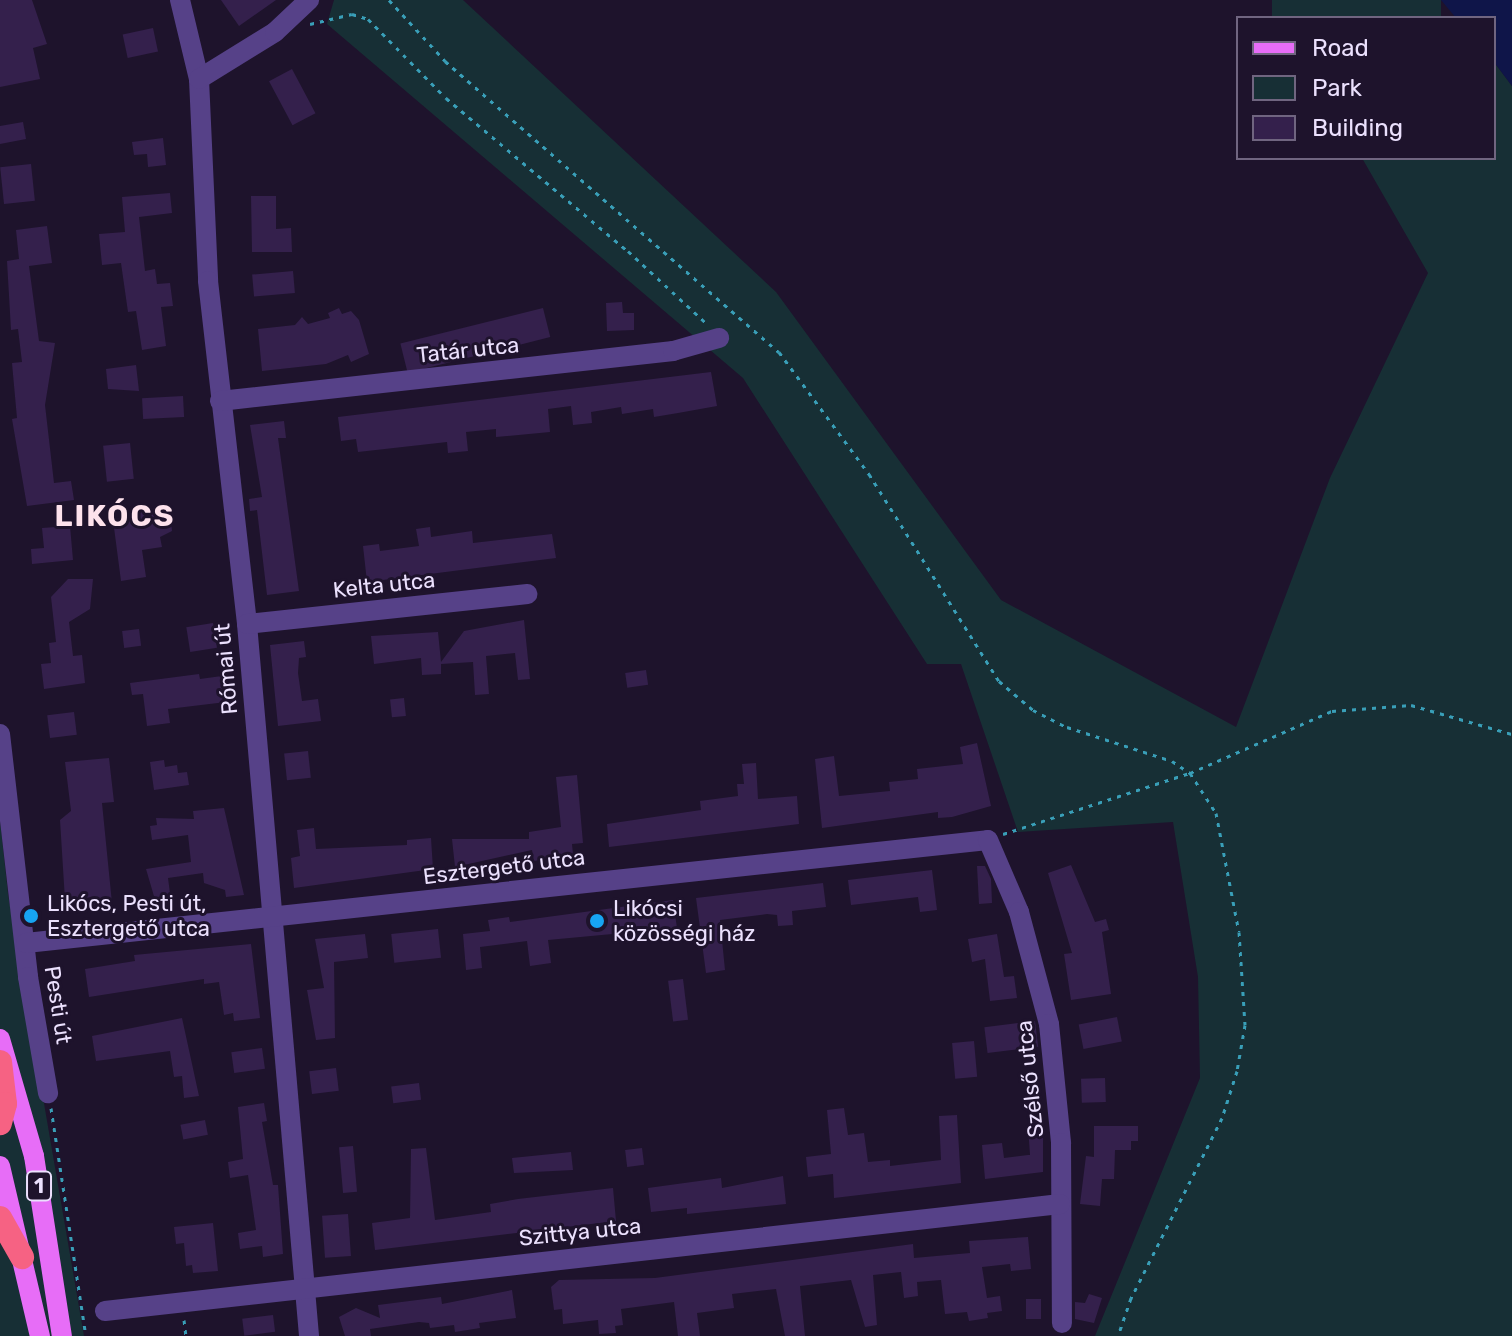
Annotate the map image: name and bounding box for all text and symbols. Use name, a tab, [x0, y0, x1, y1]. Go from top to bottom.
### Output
legend	[1236, 16, 1496, 160]
text: Road	[1312, 34, 1369, 62]
text: Park	[1312, 74, 1362, 102]
text: Building	[1312, 114, 1403, 142]
street label: Tatár utca	[415, 331, 521, 369]
district label: LIKÓCS	[55, 498, 175, 534]
street label: Kelta utca	[332, 567, 436, 603]
street label: Római út	[209, 622, 243, 716]
street label: Esztergető utca	[422, 844, 586, 890]
place label: Likócs, Pesti út, Esztergető utca	[47, 890, 210, 942]
place label: Likócsi közösségi ház	[613, 895, 755, 946]
marker: Likócs, Pesti út, Esztergető utca	[22, 907, 40, 925]
marker: Likócsi közösségi ház	[588, 912, 606, 930]
street label: Pesti út	[39, 964, 77, 1046]
street label: Szélső utca	[1011, 1019, 1049, 1139]
road number: 1	[25, 1170, 53, 1202]
street label: Szittya utca	[518, 1212, 642, 1252]

